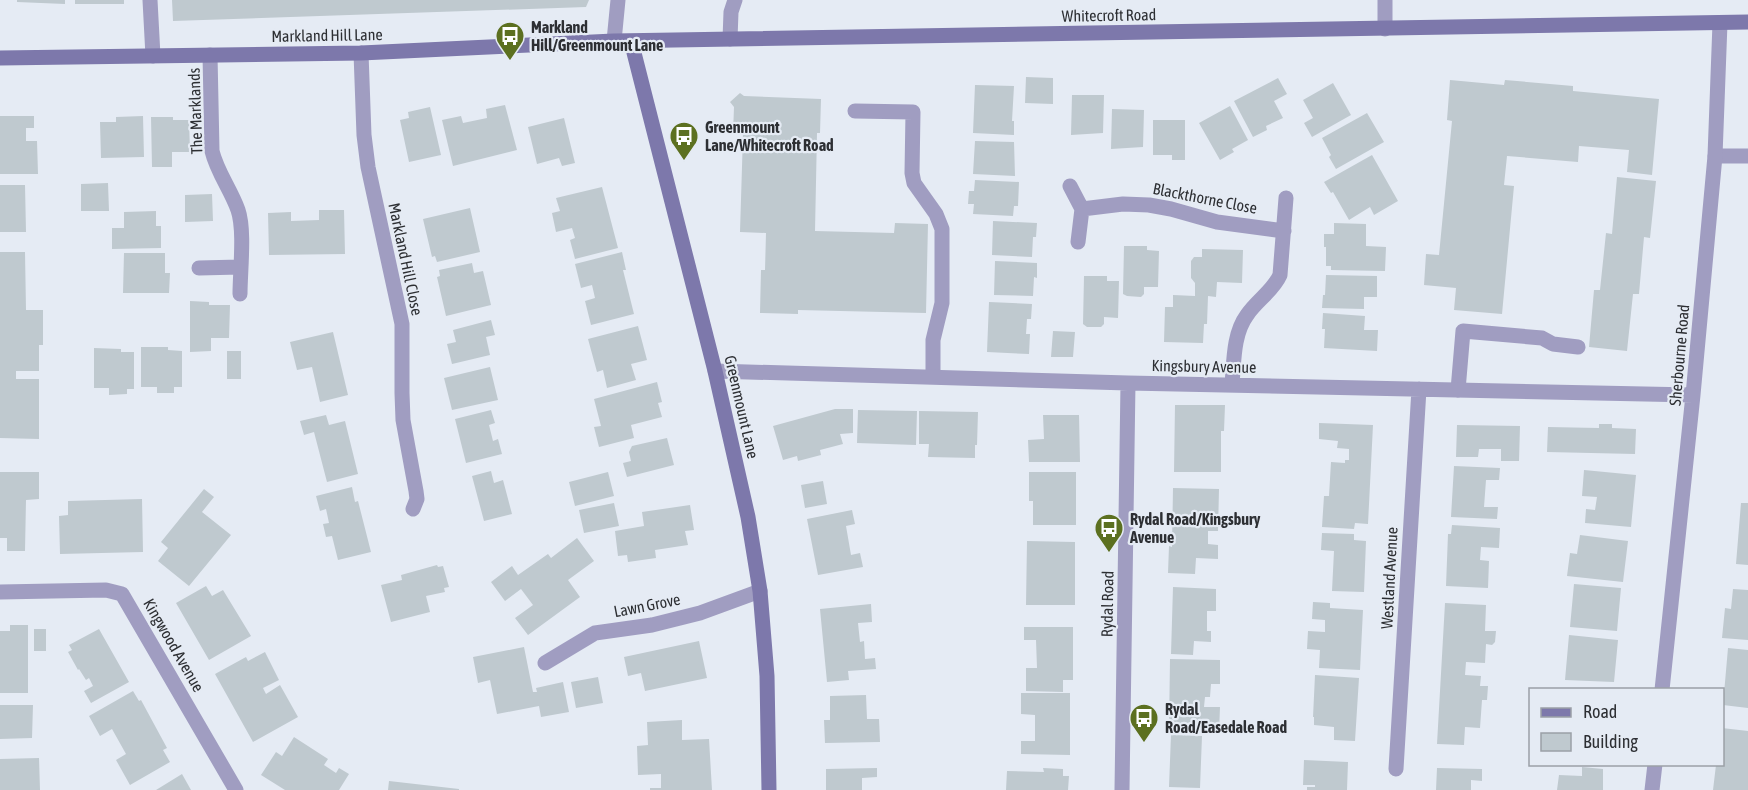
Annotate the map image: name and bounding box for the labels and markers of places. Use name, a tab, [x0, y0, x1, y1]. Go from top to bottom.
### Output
place label: Markland Hill/Greenmount Lane	[531, 18, 663, 54]
bus stop icon: Markland Hill/Greenmount Lane	[494, 20, 526, 62]
place label: Greenmount Lane/Whitecroft Road	[705, 118, 834, 154]
bus stop icon: Greenmount Lane/Whitecroft Road	[668, 120, 700, 162]
place label: Rydal Road/Kingsbury Avenue	[1129, 510, 1261, 546]
bus stop icon: Rydal Road/Kingsbury Avenue	[1093, 512, 1125, 554]
place label: Rydal Road/Easedale Road	[1165, 700, 1288, 736]
bus stop icon: Rydal Road/Easedale Road	[1128, 702, 1160, 744]

